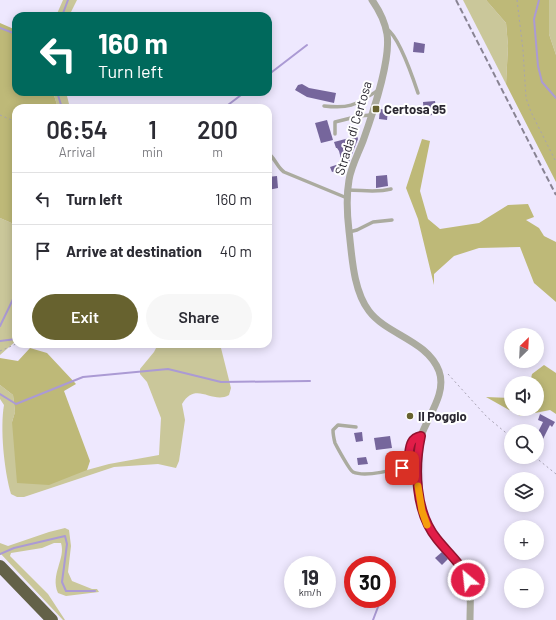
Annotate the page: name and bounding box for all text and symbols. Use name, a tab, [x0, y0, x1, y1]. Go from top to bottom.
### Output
text: 160 m	[98, 26, 168, 60]
icon: left	[32, 28, 84, 80]
text: Turn left	[98, 60, 164, 82]
street label: Strada di Certosa	[331, 79, 375, 177]
place label: Certosa 95	[384, 101, 446, 117]
marker: Certosa 95	[371, 104, 381, 114]
text: 06:54	[46, 115, 108, 144]
text: 1	[148, 115, 157, 144]
text: 200	[197, 115, 238, 144]
text: Arrival	[59, 144, 95, 160]
text: min	[142, 144, 163, 160]
text: m	[212, 144, 223, 160]
icon: left	[32, 188, 54, 210]
text: Turn left	[66, 190, 122, 208]
text: 160 m	[215, 190, 252, 208]
icon: arrive	[32, 240, 54, 262]
text: Arrive at destination	[66, 242, 202, 260]
text: 40 m	[220, 242, 252, 260]
button: Exit	[32, 294, 138, 340]
button: Share	[146, 294, 252, 340]
north arrow	[504, 328, 544, 368]
map controls	[504, 328, 544, 608]
button: sound	[504, 376, 544, 416]
place label: Il Poggio	[418, 408, 467, 424]
marker: Il Poggio	[405, 411, 415, 421]
button: search	[504, 424, 544, 464]
pin	[385, 451, 419, 485]
icon: arrive	[391, 457, 413, 479]
button: layers	[504, 472, 544, 512]
button: +	[504, 520, 544, 560]
speed limit sign: 30	[344, 556, 396, 608]
position arrow	[447, 559, 489, 601]
text: 19	[301, 565, 319, 589]
button: −	[504, 568, 544, 608]
text: km/h	[299, 586, 321, 598]

